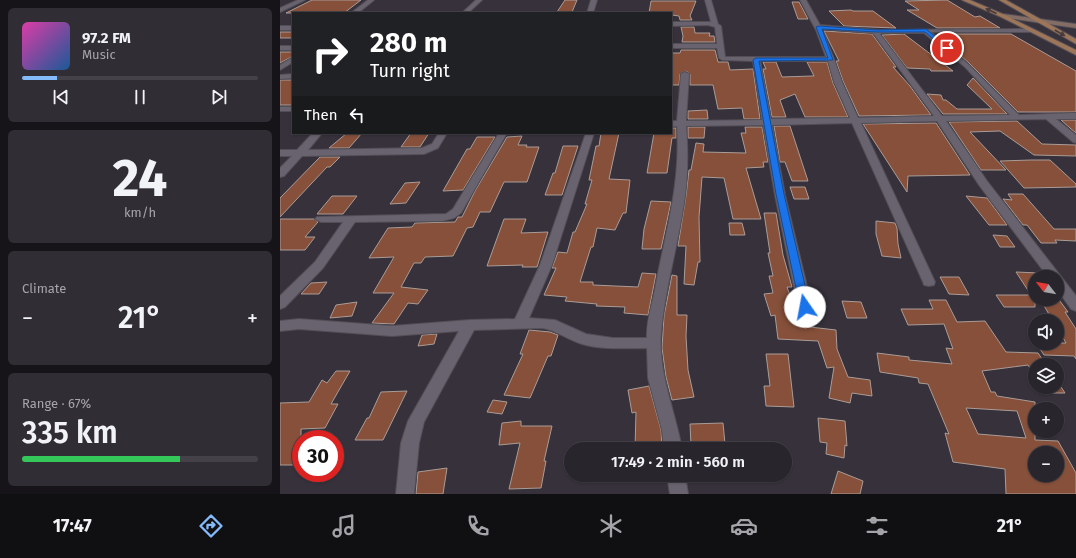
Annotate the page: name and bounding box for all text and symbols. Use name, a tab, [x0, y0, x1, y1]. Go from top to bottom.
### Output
one-way arrow	[985, 8, 997, 14]
text: 280 m	[370, 26, 447, 59]
icon: right	[304, 28, 356, 80]
text: 97.2 FM	[82, 29, 131, 47]
one-way arrow	[1054, 29, 1066, 36]
pin	[930, 31, 964, 65]
icon: arrive	[936, 37, 958, 59]
text: Music	[82, 47, 116, 62]
text: Turn right	[370, 60, 450, 82]
icon: previous	[50, 86, 72, 108]
icon: pause	[129, 86, 151, 108]
icon: next	[208, 86, 230, 108]
icon: left	[346, 104, 368, 126]
text: Then	[304, 106, 338, 124]
text: 24	[113, 147, 167, 210]
text: km/h	[124, 205, 156, 220]
north arrow	[1028, 270, 1064, 306]
map controls	[1028, 270, 1064, 482]
text: Climate	[22, 281, 66, 296]
position arrow	[784, 286, 826, 328]
text: 21°	[118, 300, 162, 336]
text: −	[22, 305, 33, 332]
text: +	[247, 305, 258, 332]
button: sound	[1028, 314, 1064, 350]
button: layers	[1028, 358, 1064, 394]
text: Range · 67%	[22, 396, 91, 411]
button: +	[1028, 402, 1064, 438]
text: 335 km	[22, 415, 118, 451]
speed limit sign: 30	[292, 430, 344, 482]
button: −	[1028, 446, 1064, 482]
text: 17:49 · 2 min · 560 m	[611, 453, 745, 471]
icon: directions	[197, 512, 225, 540]
icon: music	[330, 512, 358, 540]
icon: phone	[464, 512, 492, 540]
icon: climate	[597, 512, 625, 540]
icon: car	[730, 512, 758, 540]
icon: filters	[863, 512, 891, 540]
text: 17:47	[53, 515, 92, 537]
text: 21°	[997, 515, 1023, 537]

